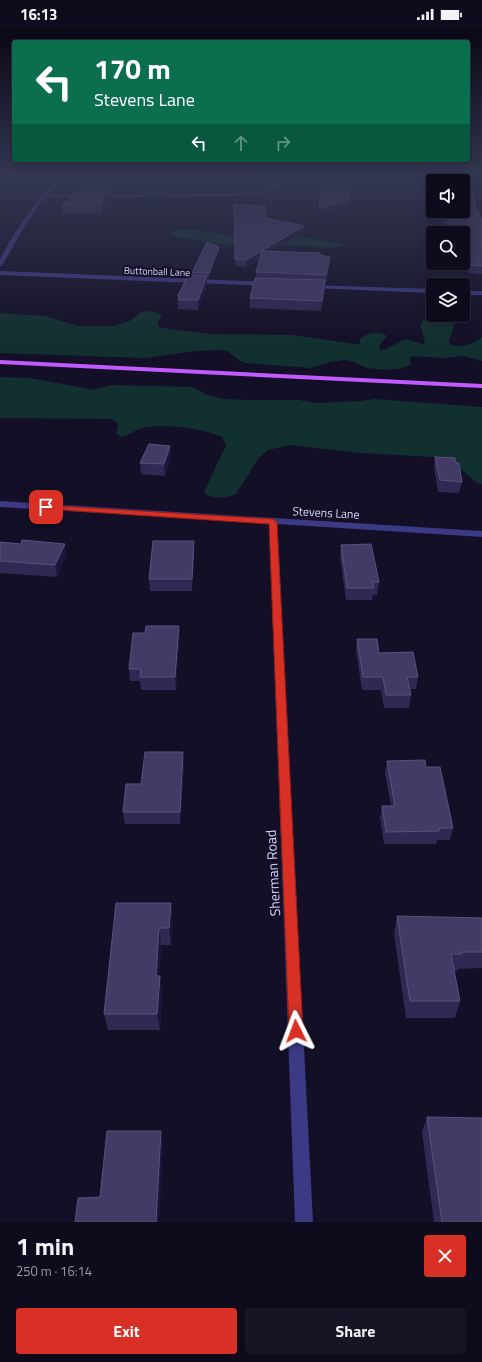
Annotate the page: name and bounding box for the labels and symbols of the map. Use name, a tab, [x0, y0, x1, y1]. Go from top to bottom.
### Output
street label: Buttonball Lane	[124, 263, 190, 280]
pin	[29, 490, 63, 524]
street label: Stevens Lane	[292, 501, 360, 524]
street label: Sherman Road	[260, 829, 285, 917]
position arrow	[275, 1010, 317, 1052]

